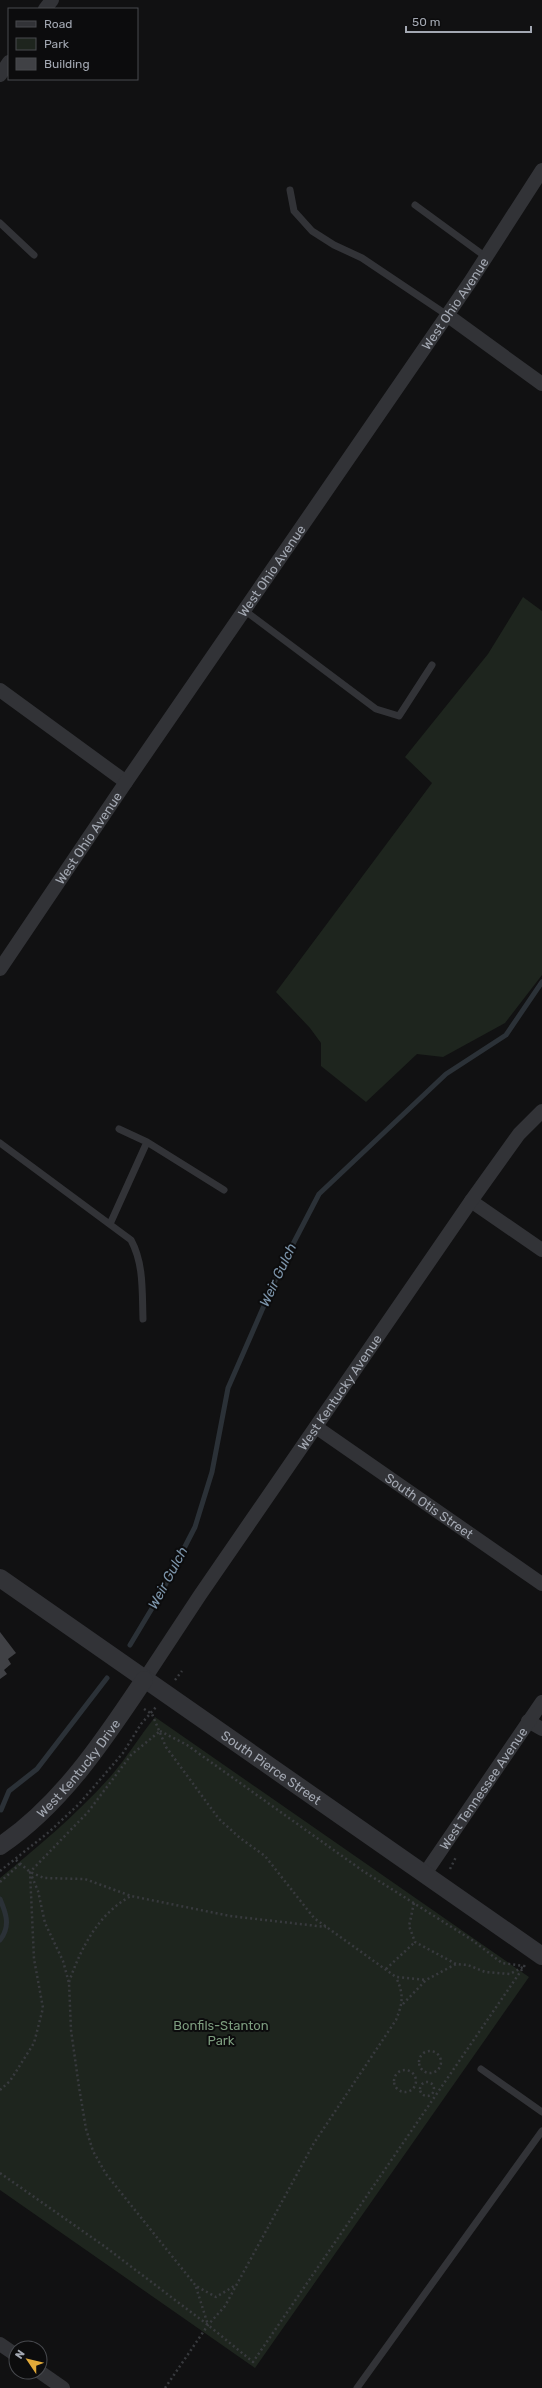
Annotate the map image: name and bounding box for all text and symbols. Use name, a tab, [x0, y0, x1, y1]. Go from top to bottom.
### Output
legend	[8, 8, 138, 80]
scale bar	[406, 8, 531, 34]
text: 50 m	[412, 15, 440, 29]
text: Road	[44, 17, 72, 31]
text: Park	[44, 37, 70, 51]
text: Building	[44, 57, 90, 71]
street label: West Ohio Avenue	[418, 255, 491, 353]
street label: West Ohio Avenue	[235, 522, 308, 619]
street label: West Ohio Avenue	[52, 789, 125, 887]
water label: Weir Gulch	[256, 1240, 300, 1310]
street label: West Kentucky Avenue	[295, 1331, 385, 1453]
street label: South Otis Street	[382, 1470, 476, 1542]
water label: Weir Gulch	[144, 1544, 192, 1612]
street label: West Kentucky Drive	[33, 1716, 123, 1820]
street label: West Tennessee Avenue	[436, 1724, 530, 1852]
street label: South Pierce Street	[219, 1727, 324, 1807]
park label: Bonfils-Stanton Park	[173, 2018, 269, 2048]
north arrow	[8, 2340, 48, 2380]
text: N	[13, 2348, 28, 2362]

